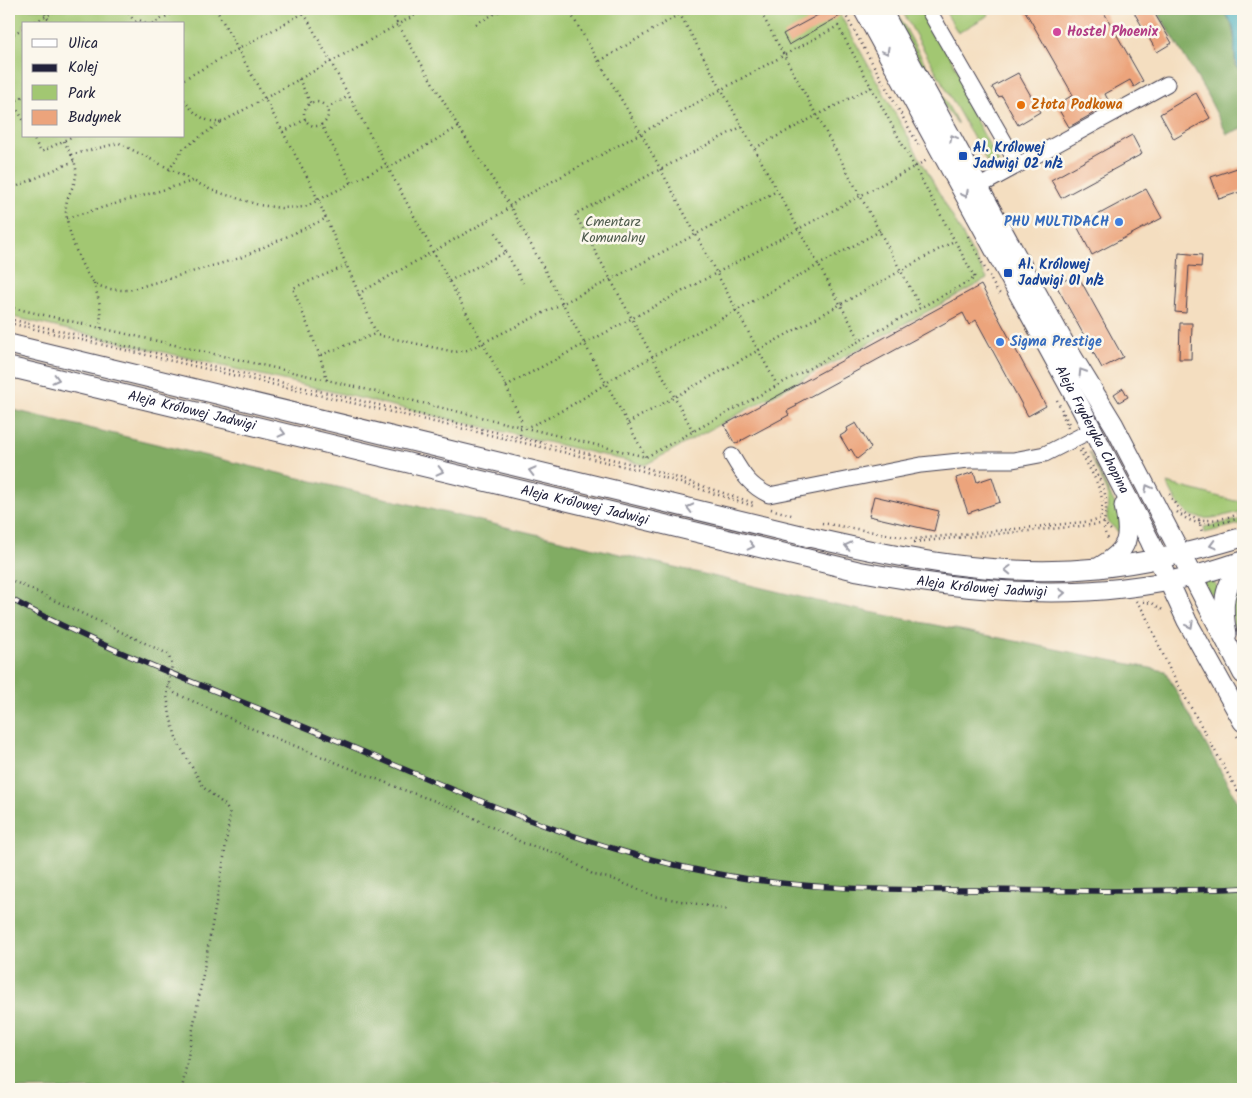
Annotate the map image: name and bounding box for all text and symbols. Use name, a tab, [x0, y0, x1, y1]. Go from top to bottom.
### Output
place label: Hostel Phoenix	[1067, 21, 1158, 43]
legend	[22, 22, 185, 138]
marker: Hostel Phoenix	[1051, 26, 1063, 38]
text: Ulica	[68, 32, 98, 56]
one-way arrow	[880, 46, 890, 55]
text: Kolej	[68, 56, 99, 80]
text: Park	[68, 82, 96, 106]
place label: Złota Podkowa	[1031, 94, 1123, 116]
marker: Złota Podkowa	[1015, 99, 1027, 111]
text: Budynek	[68, 106, 122, 130]
one-way arrow	[949, 134, 959, 143]
place label: Al. Królowej Jadwigi 02 n/ż	[973, 137, 1063, 175]
marker: Al. Królowej Jadwigi 02 n/ż	[957, 150, 969, 162]
one-way arrow	[959, 188, 969, 197]
park label: Cmentarz Komunalny	[581, 211, 645, 249]
place label: PHU MULTIDACH	[1004, 211, 1109, 233]
marker: PHU MULTIDACH	[1113, 216, 1125, 228]
place label: Al. Królowej Jadwigi 01 n/ż	[1018, 254, 1104, 292]
marker: Al. Królowej Jadwigi 01 n/ż	[1002, 267, 1014, 279]
place label: Sigma Prestige	[1010, 331, 1102, 353]
marker: Sigma Prestige	[994, 336, 1006, 348]
street label: Aleja Fryderyka Chopina	[1049, 362, 1135, 498]
one-way arrow	[1079, 368, 1088, 377]
one-way arrow	[52, 373, 61, 384]
street label: Aleja Królowej Jadwigi	[126, 385, 259, 437]
one-way arrow	[278, 427, 287, 438]
one-way arrow	[436, 465, 445, 476]
one-way arrow	[528, 466, 536, 476]
street label: Aleja Królowej Jadwigi	[518, 479, 651, 531]
one-way arrow	[1144, 484, 1154, 493]
one-way arrow	[685, 503, 694, 514]
one-way arrow	[747, 540, 756, 551]
one-way arrow	[1210, 540, 1218, 550]
one-way arrow	[843, 541, 852, 552]
one-way arrow	[1004, 565, 1012, 575]
street label: Aleja Królowej Jadwigi	[915, 570, 1048, 603]
one-way arrow	[1058, 587, 1066, 598]
one-way arrow	[1184, 619, 1194, 628]

